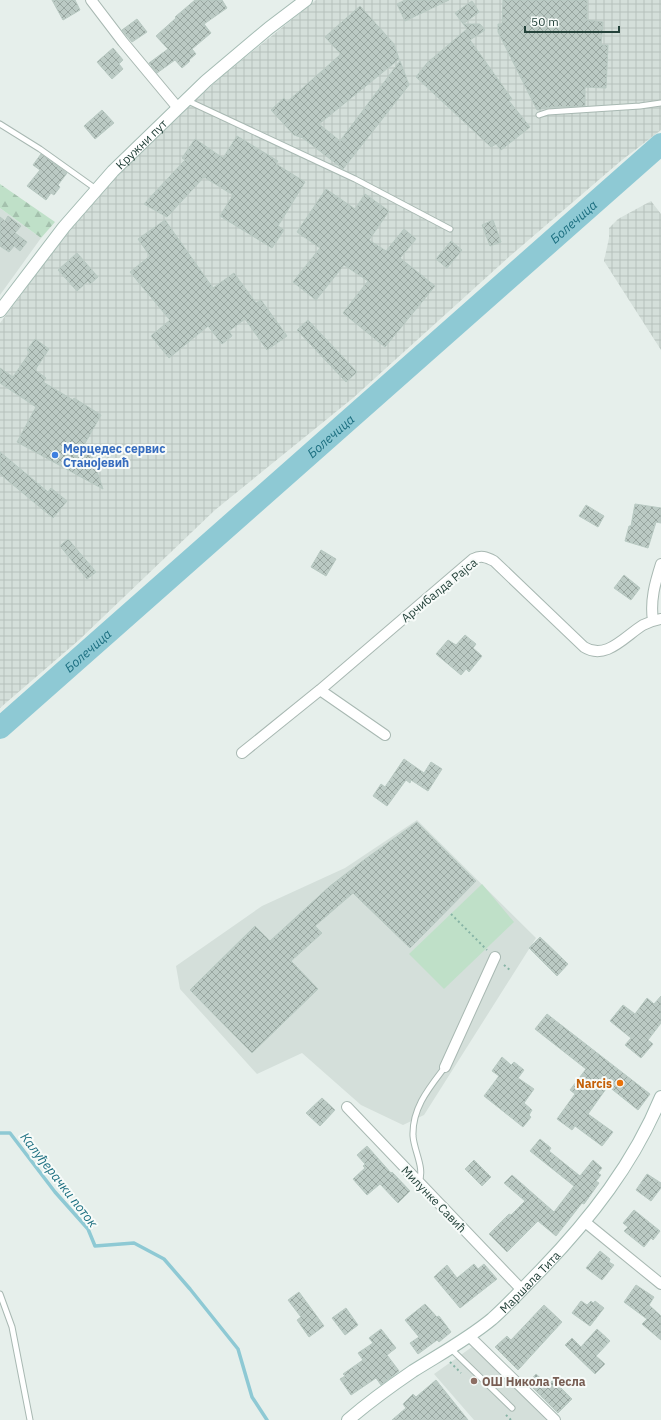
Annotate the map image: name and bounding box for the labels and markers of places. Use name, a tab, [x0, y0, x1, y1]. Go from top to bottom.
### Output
place label: Мерцедес сервис Станојевић	[63, 441, 165, 470]
marker: Мерцедес сервис Станојевић	[50, 450, 60, 460]
place label: Narcis	[576, 1076, 612, 1091]
marker: Narcis	[615, 1078, 625, 1088]
place label: ОШ Никола Тесла	[482, 1374, 586, 1389]
marker: ОШ Никола Тесла	[469, 1376, 479, 1386]

